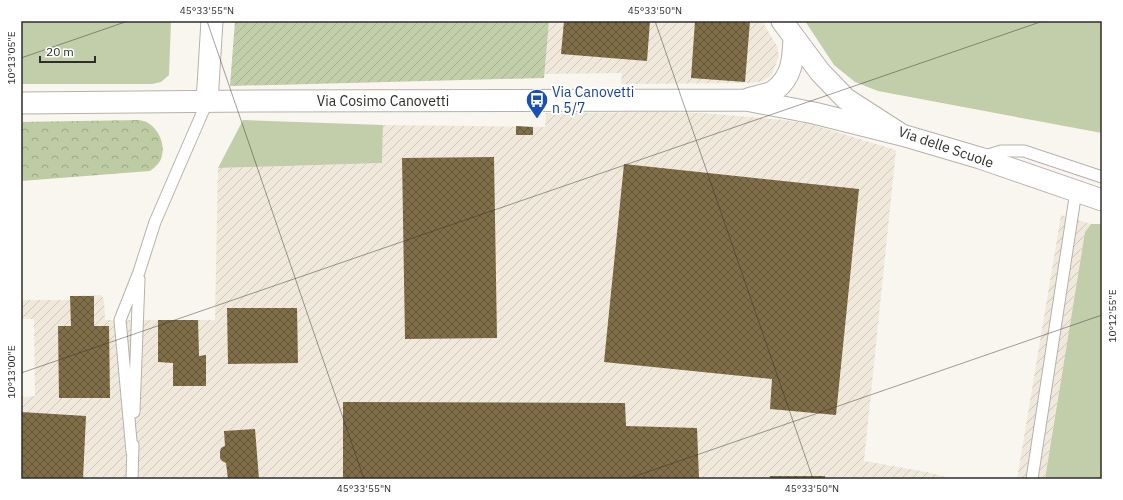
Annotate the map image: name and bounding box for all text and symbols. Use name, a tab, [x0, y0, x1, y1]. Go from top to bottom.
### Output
text: 45°33'55"N	[180, 4, 234, 17]
text: 45°33'50"N	[628, 4, 682, 17]
text: 10°13'05"E	[5, 31, 18, 85]
scale bar	[40, 38, 95, 64]
text: 20 m	[46, 44, 74, 59]
place label: Via Canovetti n 5/7	[552, 83, 634, 117]
bus stop icon: Via Canovetti n 5/7	[524, 87, 550, 120]
street label: Via Cosimo Canovetti	[317, 92, 449, 110]
street label: Via delle Scuole	[896, 122, 996, 172]
text: 10°12'55"E	[1106, 289, 1119, 343]
text: 10°13'00"E	[5, 345, 18, 399]
text: 45°33'55"N	[337, 482, 391, 495]
text: 45°33'50"N	[785, 482, 839, 495]

